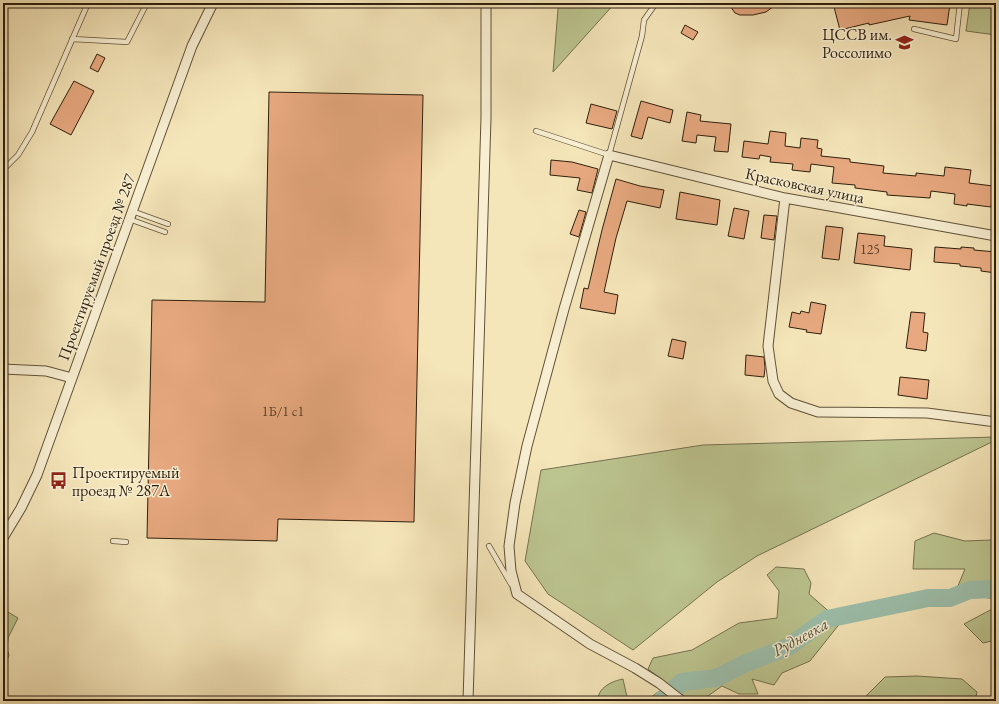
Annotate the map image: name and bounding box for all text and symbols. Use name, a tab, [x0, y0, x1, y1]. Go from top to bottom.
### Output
place label: ЦССВ им. Россолимо	[822, 24, 892, 63]
school or university icon: ЦССВ им. Россолимо	[895, 33, 915, 53]
street label: Красковская улица	[744, 163, 867, 208]
street label: Проектируемый проезд № 287	[53, 170, 140, 364]
house number: 125	[860, 240, 880, 258]
house number: 1Б/1 с1	[262, 402, 304, 420]
place label: Проектируемый проезд № 287А	[72, 462, 180, 501]
bus stop icon: Проектируемый проезд № 287А	[49, 471, 69, 491]
water label: Рудневка	[768, 613, 832, 661]

